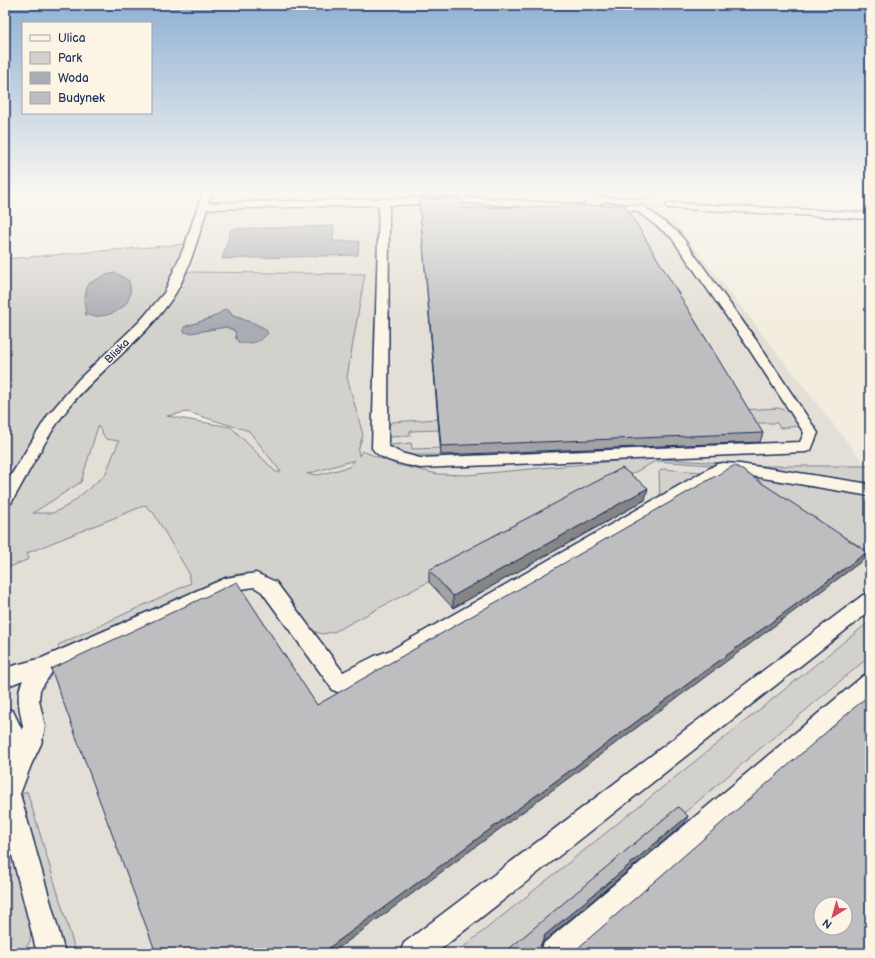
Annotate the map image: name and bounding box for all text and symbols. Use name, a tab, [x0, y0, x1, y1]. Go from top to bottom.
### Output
legend	[22, 22, 152, 114]
text: Ulica	[58, 31, 86, 46]
text: Park	[58, 51, 82, 66]
text: Woda	[58, 71, 89, 86]
text: Budynek	[58, 91, 105, 106]
street label: Bliska	[102, 336, 132, 366]
north arrow	[813, 896, 853, 936]
text: N	[820, 916, 834, 931]

